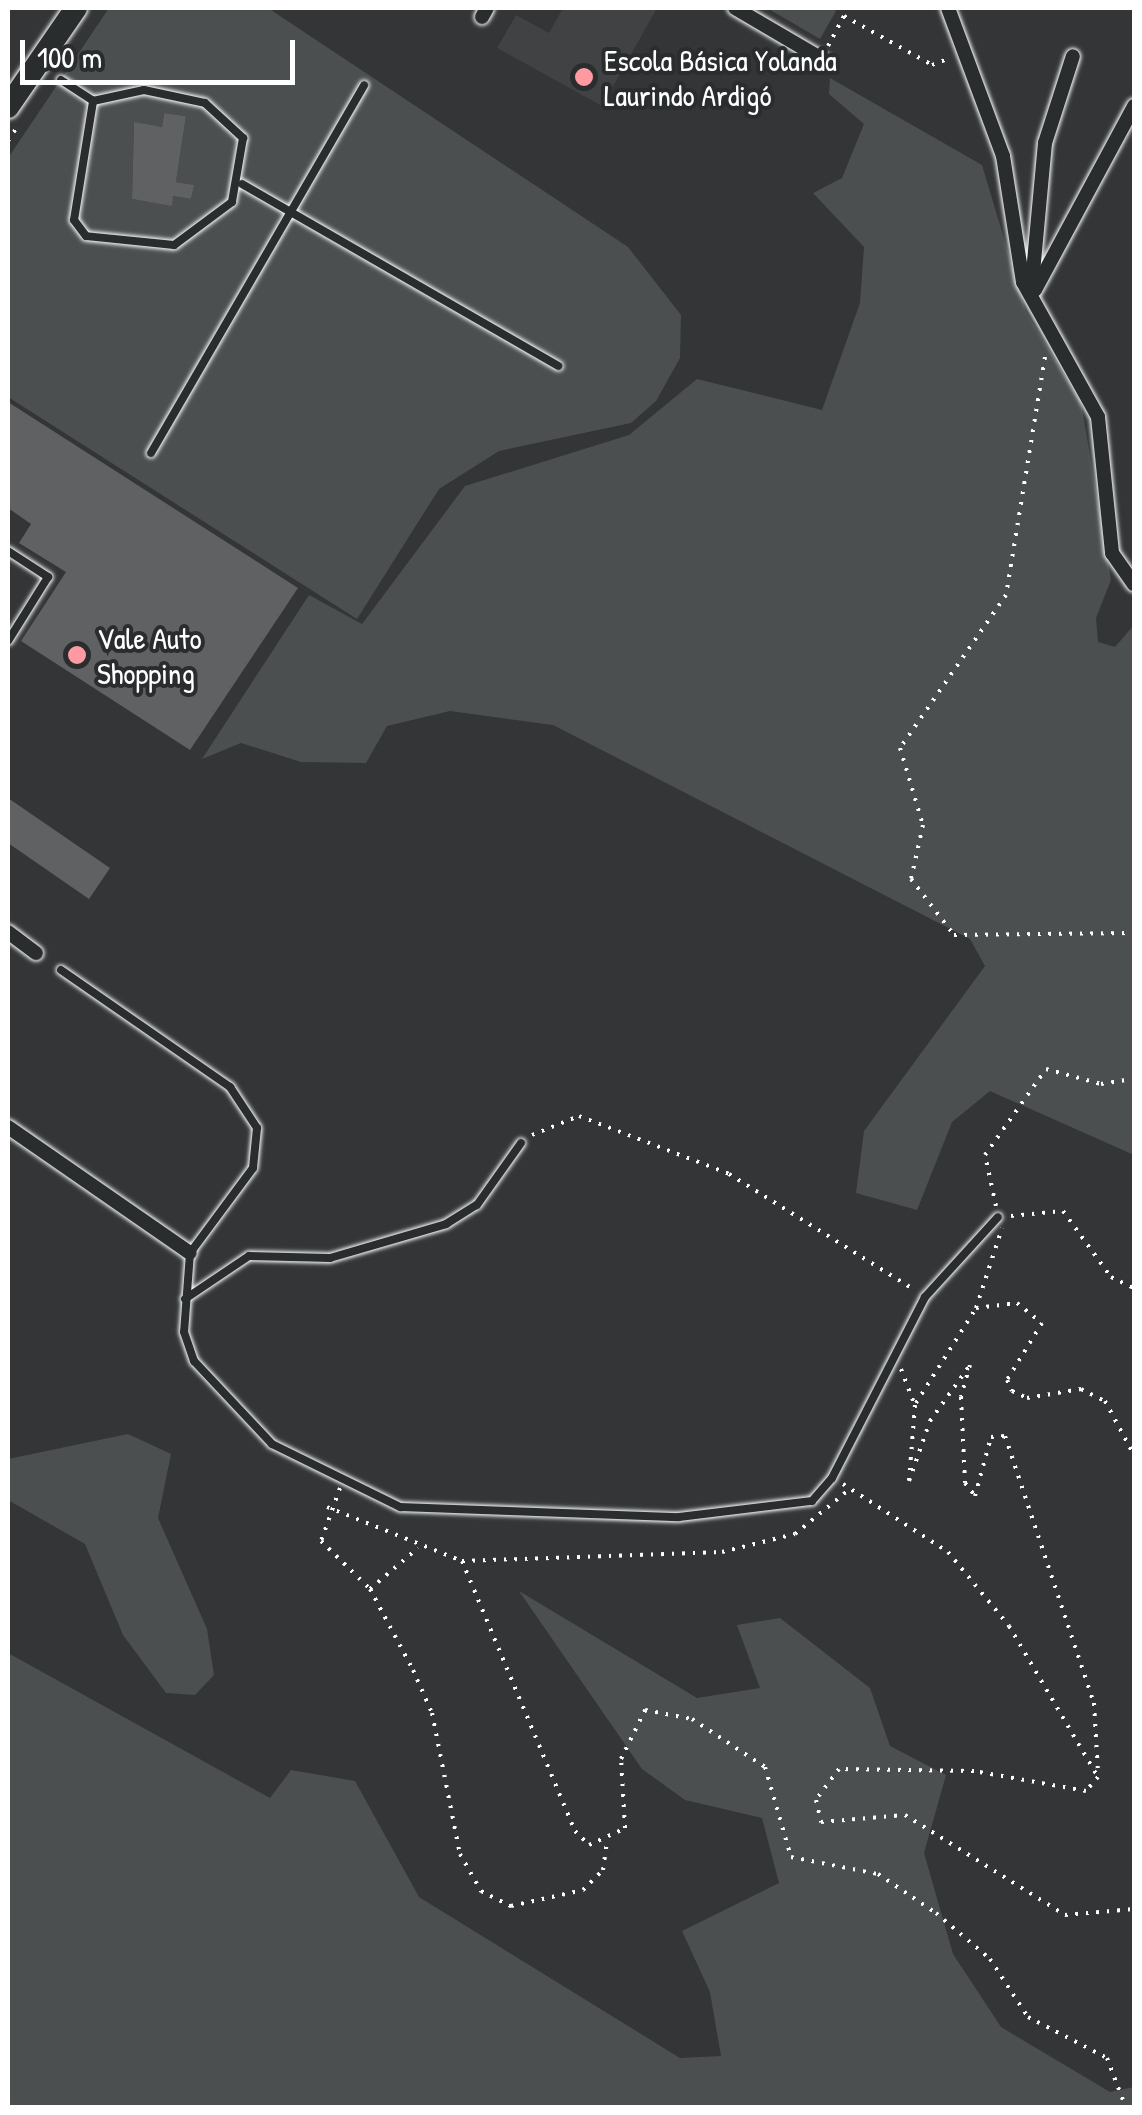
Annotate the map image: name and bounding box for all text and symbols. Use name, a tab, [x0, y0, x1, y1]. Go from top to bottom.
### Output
scale bar	[25, 20, 300, 82]
text: 100 m	[37, 37, 102, 77]
place label: Escola Básica Yolanda Laurindo Ardigó	[604, 42, 837, 112]
marker: Escola Básica Yolanda Laurindo Ardigó	[573, 66, 595, 88]
place label: Vale Auto Shopping	[97, 620, 201, 690]
marker: Vale Auto Shopping	[66, 644, 88, 666]

